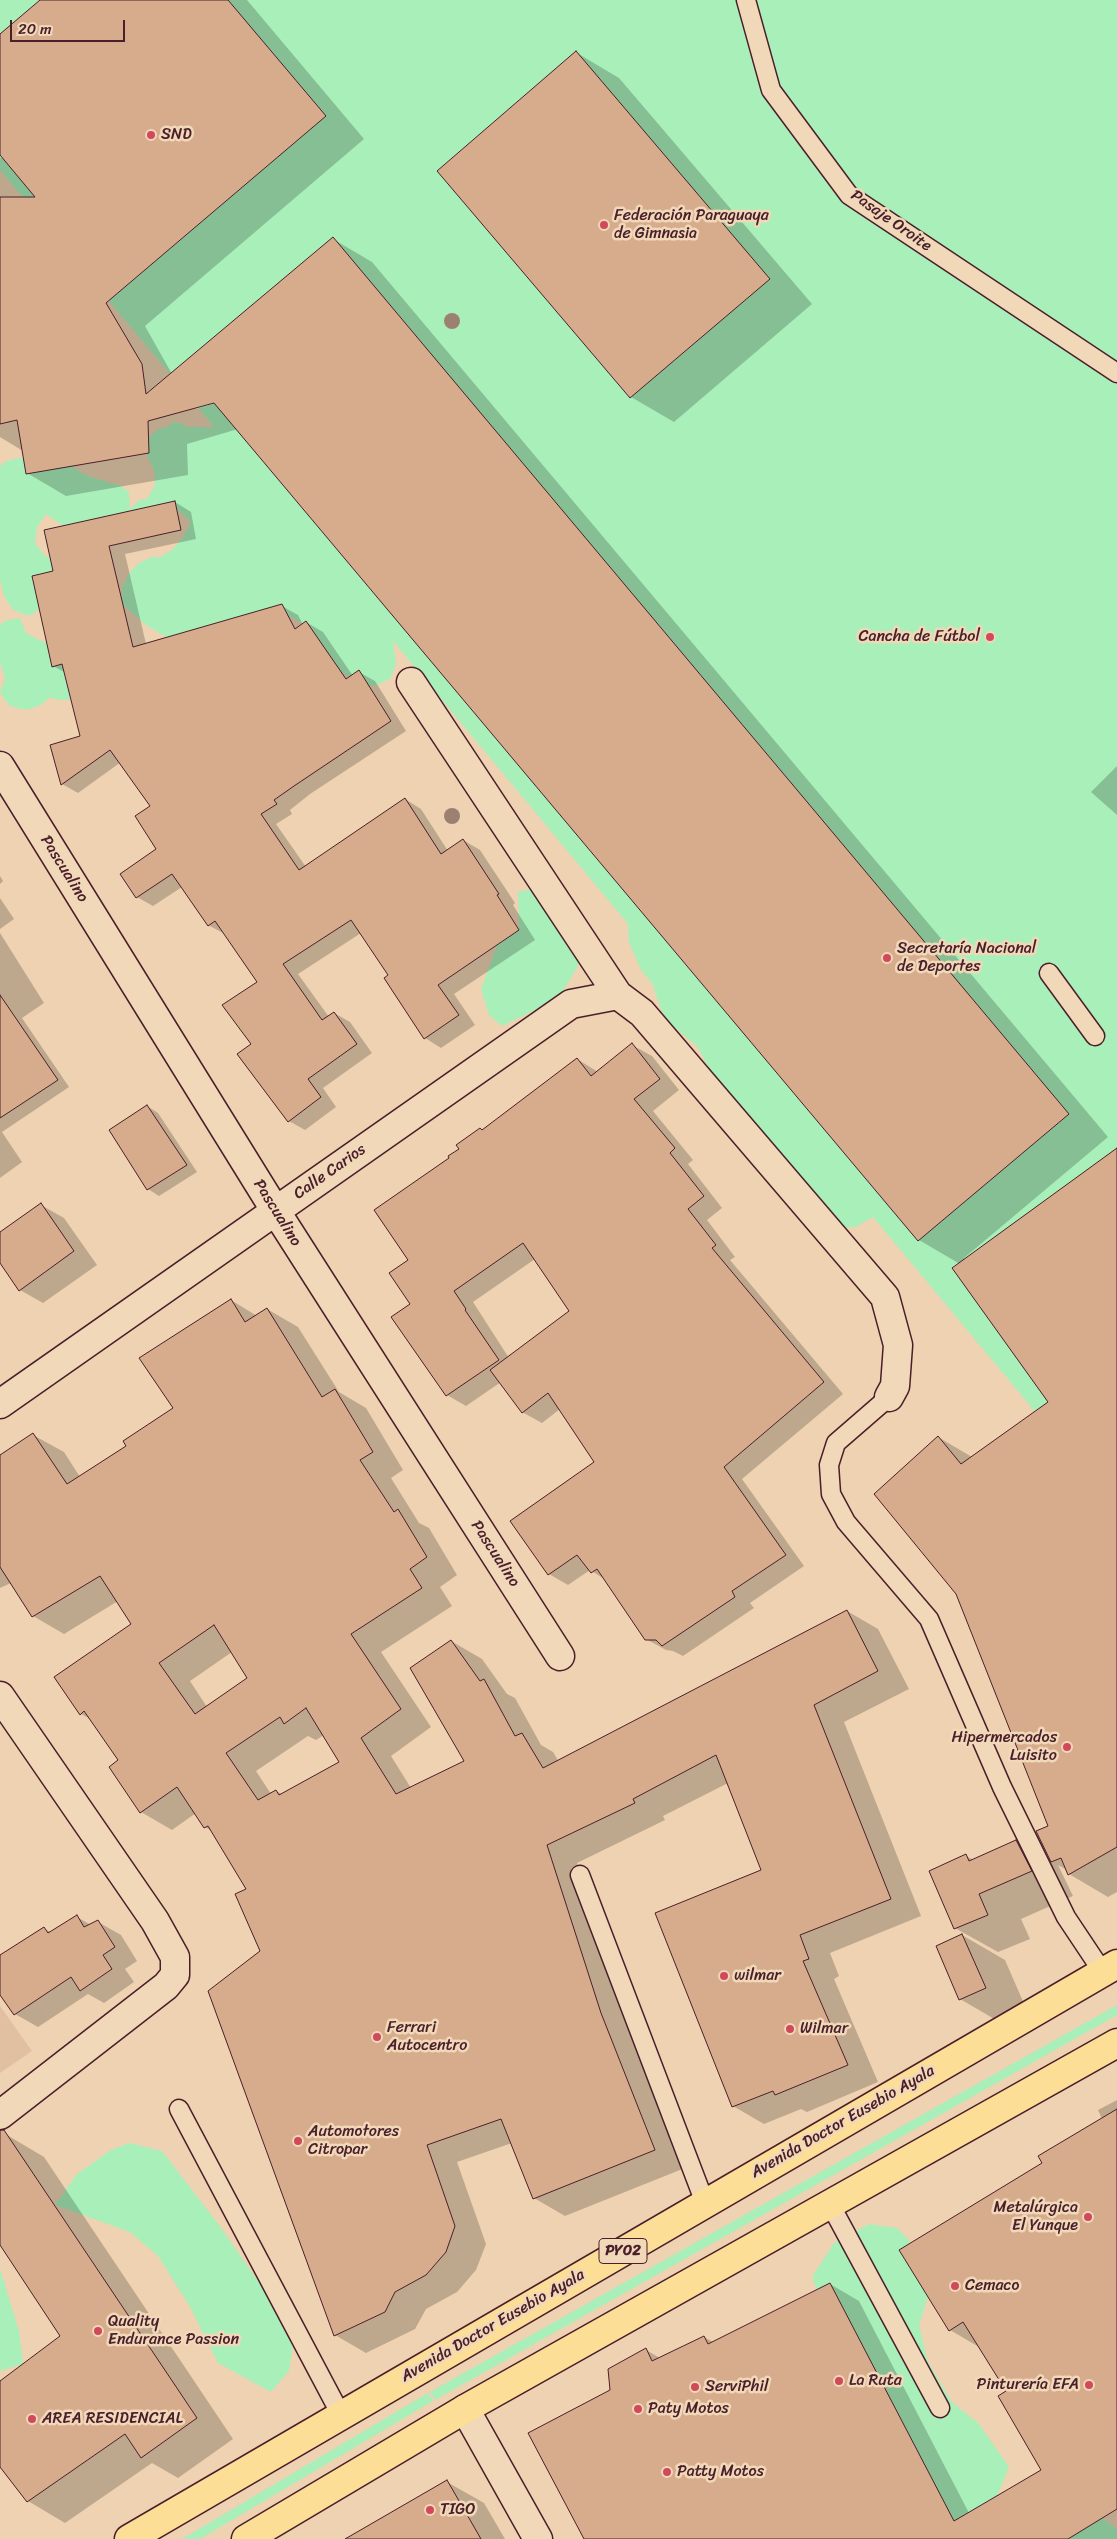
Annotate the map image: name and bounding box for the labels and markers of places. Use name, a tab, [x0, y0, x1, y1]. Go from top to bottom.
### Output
place label: SND	[161, 125, 192, 145]
marker: SND	[145, 129, 157, 141]
place label: Federación Paraguaya de Gimnasia	[614, 206, 769, 244]
marker: Federación Paraguaya de Gimnasia	[598, 219, 610, 231]
place label: Cancha de Fútbol	[858, 627, 980, 647]
marker: Cancha de Fútbol	[984, 631, 996, 643]
place label: Secretaría Nacional de Deportes	[897, 939, 1036, 977]
marker: Secretaría Nacional de Deportes	[881, 952, 893, 964]
place label: Hipermercados Luisito	[952, 1728, 1057, 1766]
marker: Hipermercados Luisito	[1061, 1741, 1073, 1753]
place label: wilmar	[734, 1966, 781, 1986]
marker: wilmar	[718, 1970, 730, 1982]
place label: Ferrari Autocentro	[387, 2018, 467, 2056]
place label: Wilmar	[800, 2019, 848, 2039]
marker: Wilmar	[784, 2023, 796, 2035]
marker: Ferrari Autocentro	[371, 2031, 383, 2043]
place label: Automotores Citropar	[308, 2122, 399, 2160]
marker: Automotores Citropar	[292, 2135, 304, 2147]
place label: Metalúrgica El Yunque	[993, 2198, 1078, 2236]
marker: Metalúrgica El Yunque	[1082, 2211, 1094, 2223]
place label: Cemaco	[965, 2276, 1019, 2296]
marker: Cemaco	[949, 2280, 961, 2292]
place label: Quality Endurance Passion	[108, 2312, 239, 2350]
marker: Quality Endurance Passion	[92, 2325, 104, 2337]
place label: La Ruta	[849, 2371, 902, 2391]
marker: La Ruta	[833, 2375, 845, 2387]
place label: Pinturería EFA	[977, 2375, 1079, 2395]
place label: ServiPhil	[705, 2377, 768, 2397]
marker: Pinturería EFA	[1083, 2379, 1095, 2391]
marker: ServiPhil	[689, 2381, 701, 2393]
place label: Paty Motos	[648, 2399, 729, 2419]
marker: Paty Motos	[632, 2403, 644, 2415]
place label: AREA RESIDENCIAL	[42, 2409, 183, 2429]
marker: AREA RESIDENCIAL	[26, 2413, 38, 2425]
place label: Patty Motos	[677, 2462, 764, 2482]
marker: Patty Motos	[661, 2466, 673, 2478]
place label: TIGO	[440, 2500, 476, 2520]
marker: TIGO	[424, 2504, 436, 2516]

